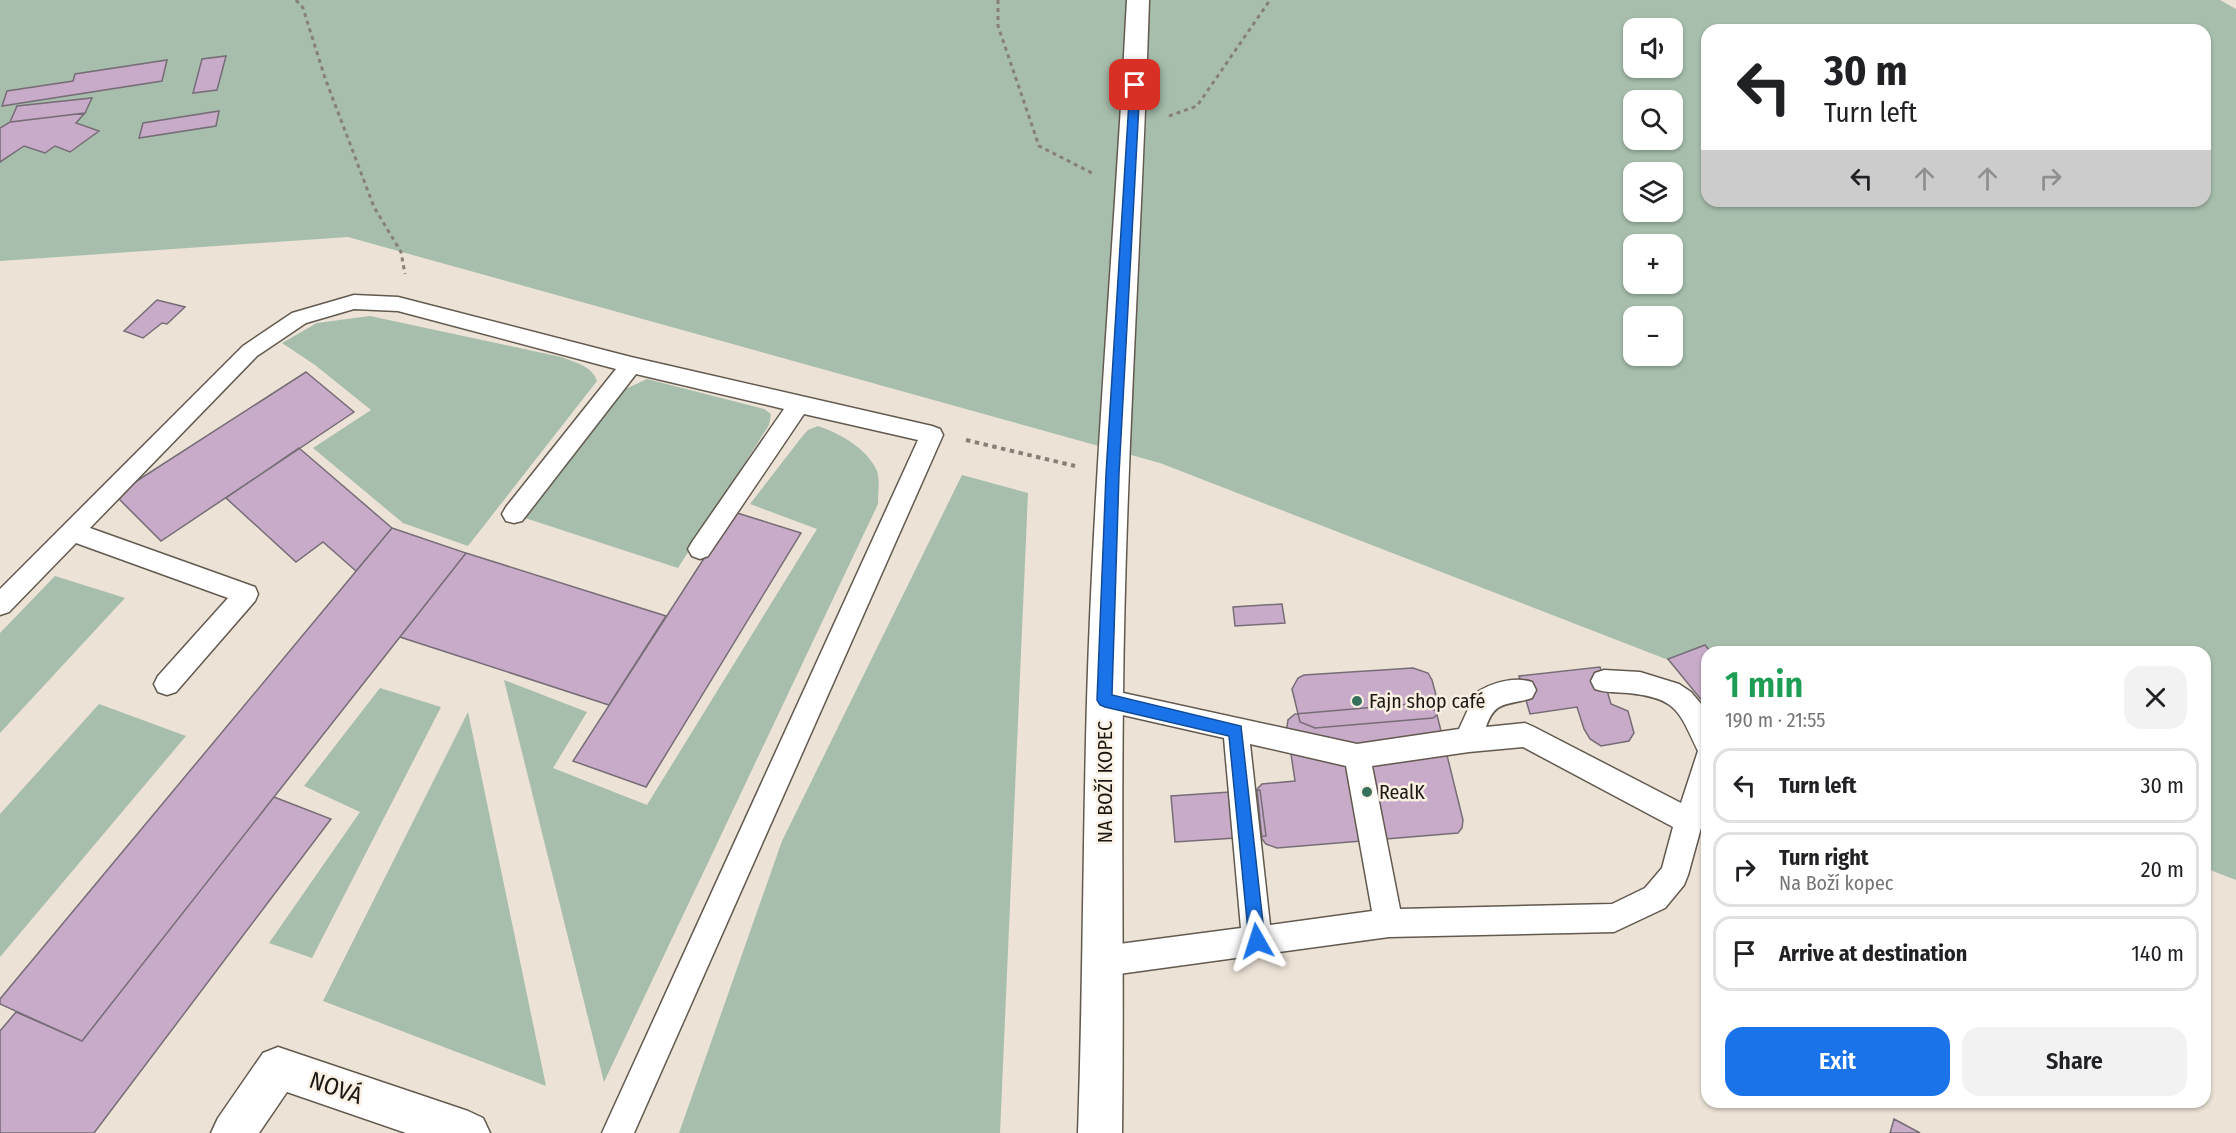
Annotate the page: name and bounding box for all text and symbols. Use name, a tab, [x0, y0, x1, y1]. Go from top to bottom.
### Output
map controls	[1623, 18, 1683, 366]
button: sound	[1623, 18, 1683, 78]
text: 30 m	[1824, 46, 1908, 96]
icon: left	[1725, 48, 1803, 126]
pin	[1109, 59, 1160, 110]
icon: arrive	[1118, 68, 1151, 101]
button: search	[1623, 90, 1683, 150]
text: Turn left	[1824, 97, 1917, 129]
button: layers	[1623, 162, 1683, 222]
icon: left	[1845, 162, 1878, 195]
icon: ahead	[1908, 162, 1941, 195]
icon: ahead	[1971, 162, 2004, 195]
icon: right	[2034, 162, 2067, 195]
button: +	[1623, 234, 1683, 294]
button: −	[1623, 306, 1683, 366]
text: 1 min	[1725, 663, 1803, 707]
button: close	[2124, 666, 2187, 729]
place label: Fajn shop café	[1369, 689, 1485, 713]
marker: Fajn shop café	[1350, 694, 1364, 708]
text: 190 m · 21:55	[1725, 708, 1825, 732]
street label: NA BOŽÍ KOPEC	[1093, 721, 1117, 843]
icon: left	[1728, 769, 1761, 802]
text: Turn left	[1779, 772, 1857, 799]
text: 30 m	[2141, 772, 2184, 799]
place label: RealK	[1379, 780, 1425, 804]
marker: RealK	[1360, 785, 1374, 799]
text: Turn right	[1779, 844, 1868, 871]
icon: right	[1728, 853, 1761, 886]
text: 20 m	[2141, 856, 2184, 883]
text: Na Boží kopec	[1779, 871, 1893, 895]
position arrow	[1225, 909, 1289, 973]
icon: arrive	[1728, 937, 1761, 970]
text: Arrive at destination	[1779, 940, 1967, 967]
text: 140 m	[2131, 940, 2184, 967]
button: Exit	[1725, 1027, 1950, 1096]
button: Share	[1962, 1027, 2187, 1096]
street label: NOVÁ	[306, 1065, 367, 1110]

